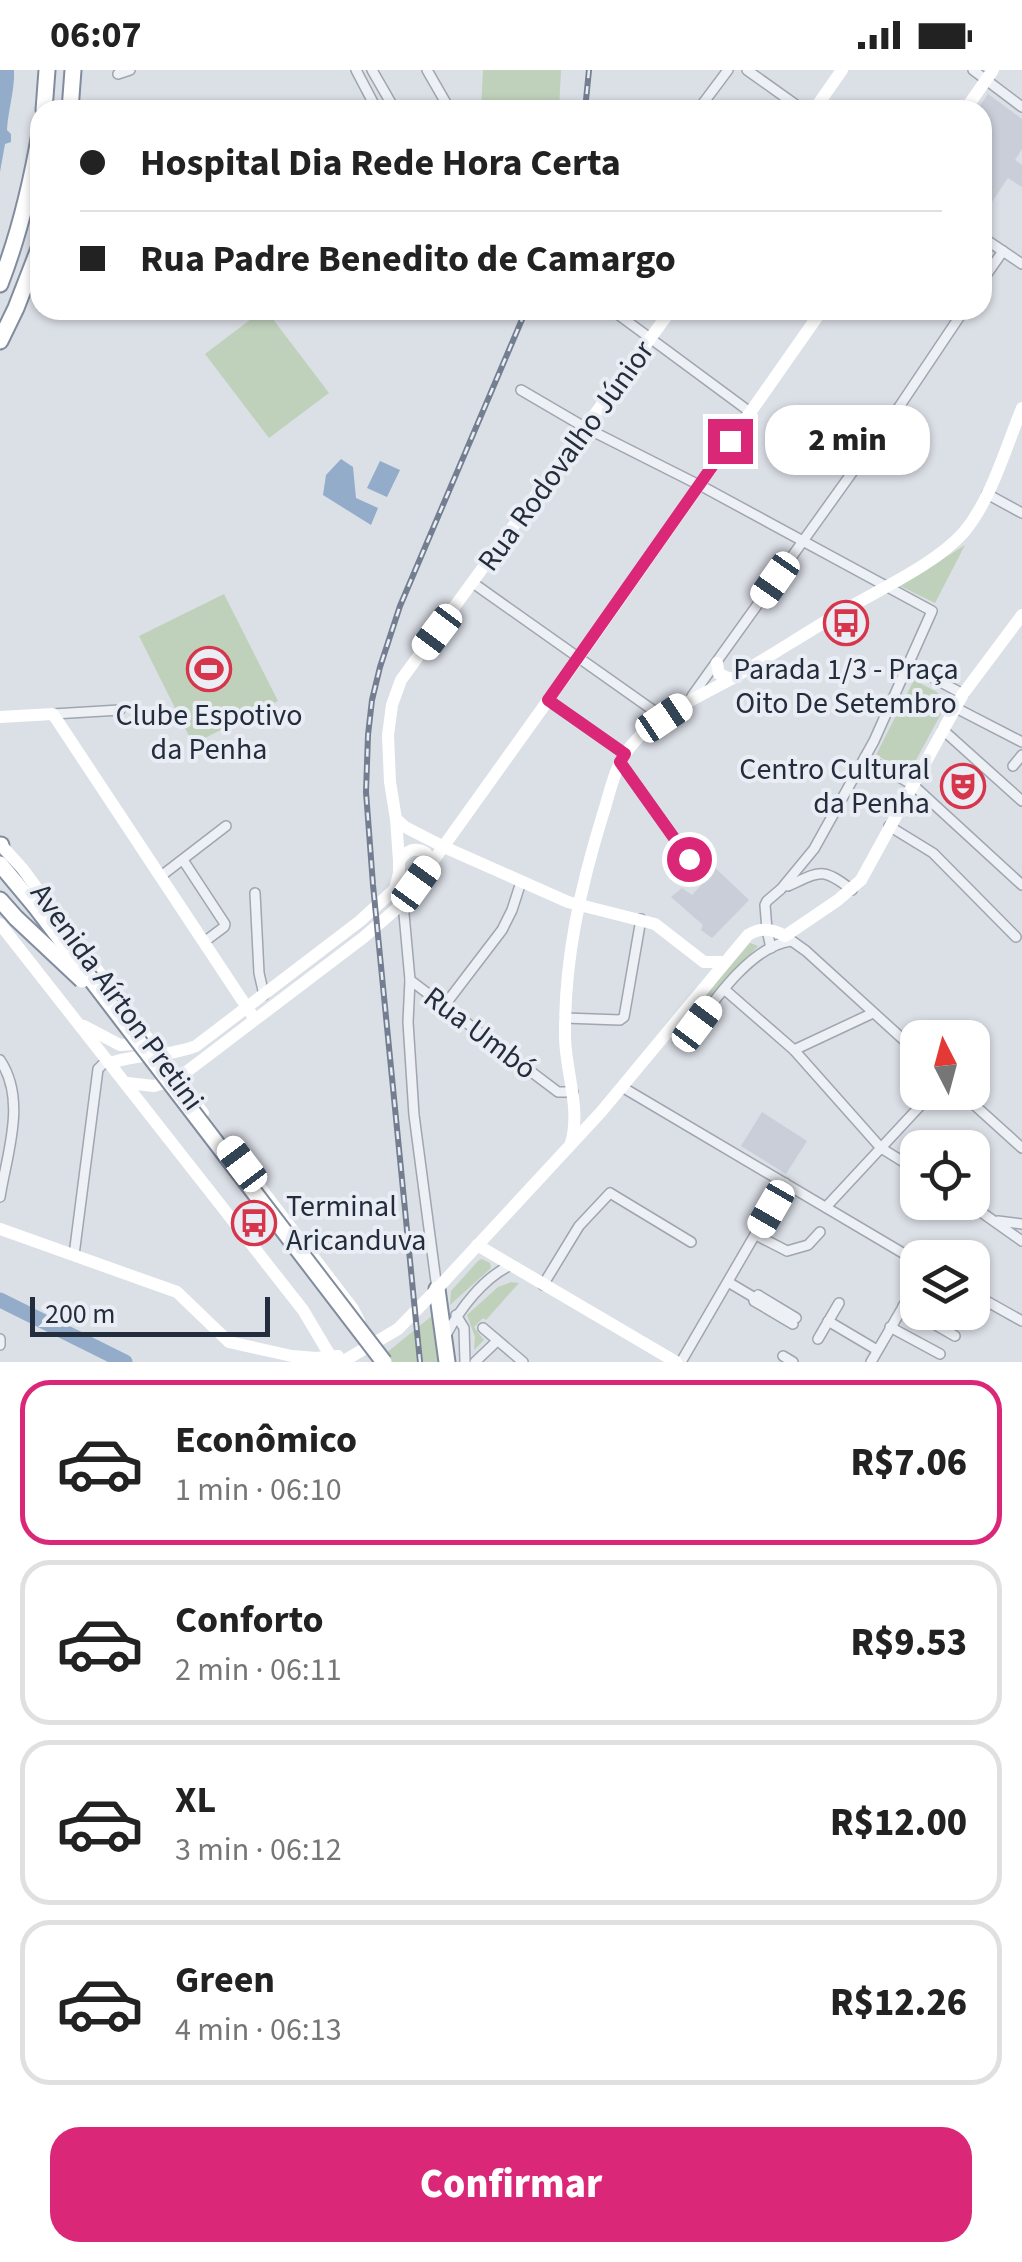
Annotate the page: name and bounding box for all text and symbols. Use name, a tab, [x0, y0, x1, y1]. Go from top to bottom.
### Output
text: 06:07	[50, 8, 142, 62]
text: Hospital Dia Rede Hora Certa	[140, 136, 621, 190]
text: Rua Padre Benedito de Camargo	[140, 232, 676, 286]
street label: Rua Rodovalho Júnior	[467, 331, 665, 580]
callout: 2 min	[765, 406, 930, 476]
text: 2 min	[808, 417, 887, 463]
route end	[708, 419, 753, 464]
car	[746, 547, 804, 613]
car	[407, 599, 467, 665]
bus stop icon: Parada 1/3 - Praça Oito De Setembro	[823, 600, 869, 646]
sports icon: Clube Espotivo da Penha	[186, 646, 232, 692]
place label: Parada 1/3 - Praça Oito De Setembro	[733, 648, 959, 725]
car	[631, 689, 697, 747]
place label: Clube Espotivo da Penha	[115, 694, 303, 771]
place label: Centro Cultural da Penha	[739, 748, 930, 825]
theatre icon: Centro Cultural da Penha	[940, 763, 986, 809]
route start	[667, 837, 712, 882]
car	[386, 851, 446, 917]
street label: Avenida Aírton Pretini	[20, 874, 214, 1120]
street label: Rua Umbó	[415, 976, 545, 1090]
car	[667, 991, 727, 1057]
north arrow	[900, 1020, 990, 1110]
map controls	[900, 1020, 990, 1330]
button: locate	[900, 1130, 990, 1220]
car	[212, 1131, 272, 1197]
car	[743, 1176, 799, 1242]
place label: Terminal Aricanduva	[286, 1185, 427, 1262]
bus stop icon: Terminal Aricanduva	[231, 1200, 277, 1246]
button: layers	[900, 1240, 990, 1330]
scale bar	[30, 1292, 270, 1336]
text: 200 m	[45, 1294, 116, 1334]
text: Econômico	[175, 1413, 357, 1467]
icon: car	[55, 1418, 145, 1508]
text: R$7.06	[850, 1436, 967, 1490]
text: 1 min · 06:10	[175, 1467, 342, 1513]
text: Conforto	[175, 1593, 324, 1647]
icon: car	[55, 1598, 145, 1688]
text: R$9.53	[850, 1616, 967, 1670]
text: 2 min · 06:11	[175, 1647, 342, 1693]
text: XL	[175, 1773, 216, 1827]
icon: car	[55, 1778, 145, 1868]
text: R$12.00	[830, 1796, 967, 1850]
text: 3 min · 06:12	[175, 1827, 342, 1873]
text: Green	[175, 1953, 275, 2007]
icon: car	[55, 1958, 145, 2048]
text: R$12.26	[830, 1976, 967, 2030]
text: 4 min · 06:13	[175, 2007, 342, 2053]
button: Confirmar	[50, 2127, 972, 2242]

